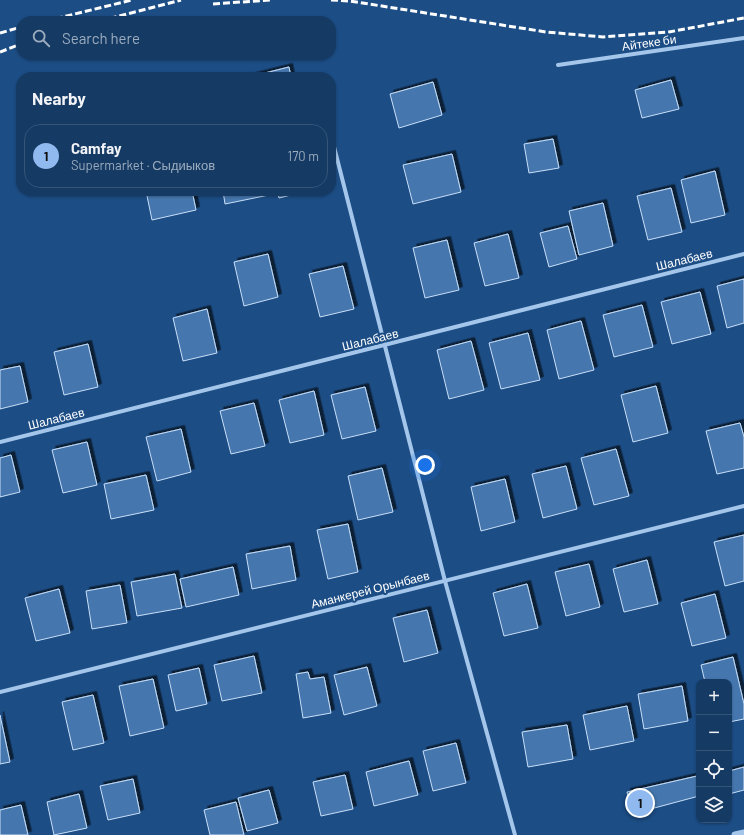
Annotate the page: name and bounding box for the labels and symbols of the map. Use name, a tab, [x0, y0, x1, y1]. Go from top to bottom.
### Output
street label: Айтеке би	[621, 31, 677, 53]
street label: Шалабаев	[654, 245, 714, 273]
street label: Шалабаев	[340, 325, 400, 353]
street label: Шалабаев	[26, 404, 86, 432]
your location	[415, 455, 435, 475]
street label: Аманкерей Орынбаев	[309, 567, 431, 611]
pin: 1	[627, 788, 653, 818]

